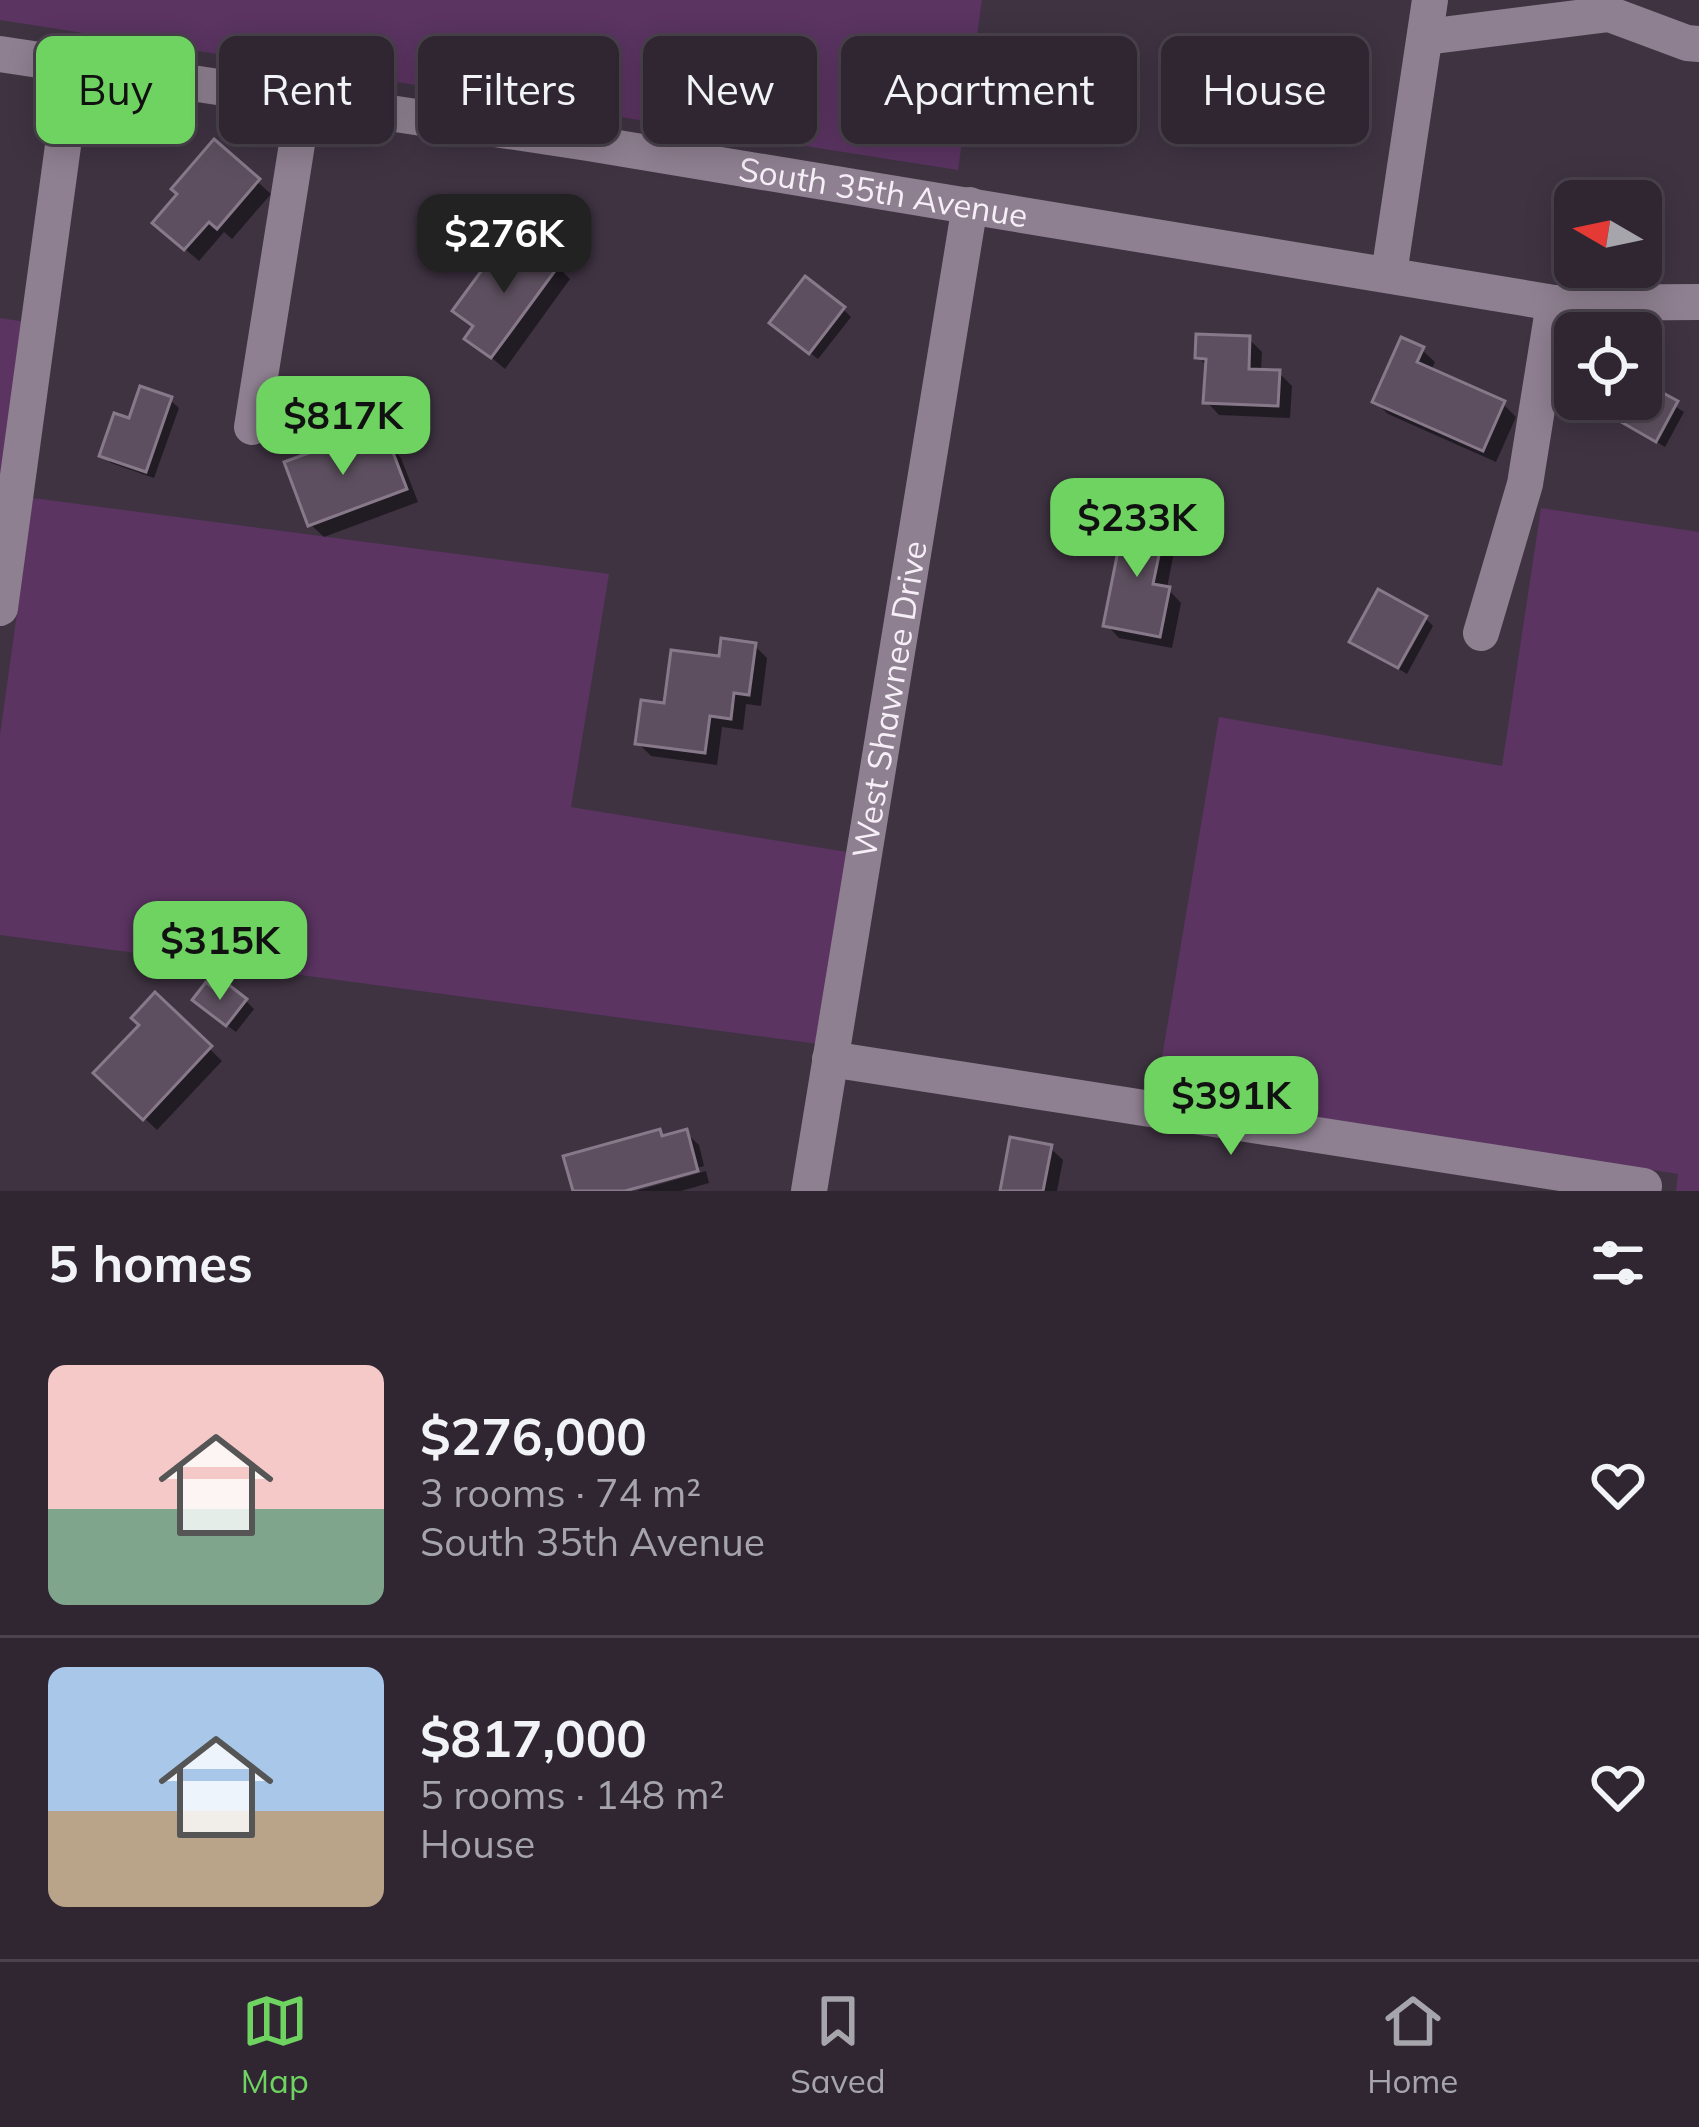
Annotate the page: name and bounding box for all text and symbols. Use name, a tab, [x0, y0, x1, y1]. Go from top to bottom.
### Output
chip: Buy	[36, 36, 195, 144]
chip: Rent	[219, 36, 394, 144]
chip: Filters	[418, 36, 619, 144]
chip: New	[643, 36, 817, 144]
chip: Apartment	[841, 36, 1137, 144]
chip: House	[1161, 36, 1369, 144]
street label: South 35th Avenue	[736, 147, 1031, 236]
north arrow	[1554, 180, 1662, 288]
map controls	[1554, 180, 1662, 420]
pin: $276K	[420, 194, 588, 296]
text: $276K	[444, 208, 564, 257]
button: locate	[1554, 312, 1662, 420]
pin: $817K	[259, 376, 427, 478]
text: $817K	[283, 390, 403, 439]
pin: $233K	[1053, 478, 1221, 580]
text: $233K	[1077, 492, 1197, 541]
street label: West Shawnee Drive	[843, 538, 935, 861]
pin: $315K	[136, 901, 304, 1003]
text: $315K	[160, 915, 280, 964]
pin: $391K	[1147, 1056, 1315, 1158]
text: $391K	[1171, 1070, 1291, 1119]
icon: filters	[1585, 1230, 1651, 1296]
text: 5 homes	[48, 1231, 253, 1295]
text: $276,000	[420, 1404, 647, 1468]
icon: home	[144, 1413, 288, 1557]
icon: heart	[1585, 1452, 1651, 1518]
text: 3 rooms · 74 m²	[420, 1468, 701, 1517]
text: South 35th Avenue	[420, 1517, 765, 1566]
text: $817,000	[420, 1706, 647, 1770]
icon: home	[144, 1715, 288, 1859]
icon: heart	[1585, 1754, 1651, 1820]
text: 5 rooms · 148 m²	[420, 1770, 724, 1819]
text: House	[420, 1819, 535, 1868]
tab: Map	[241, 1988, 309, 2101]
tab: Saved	[790, 1988, 886, 2101]
tab: Home	[1367, 1988, 1458, 2101]

